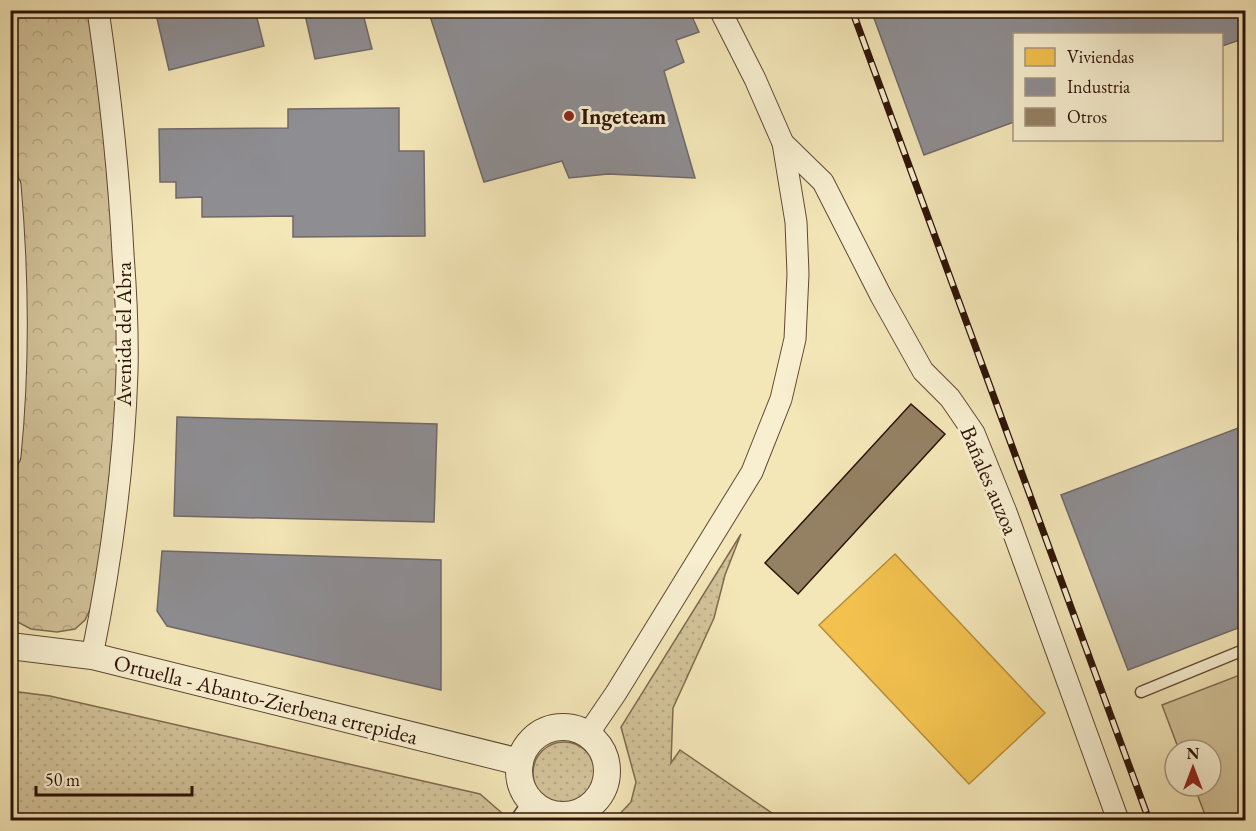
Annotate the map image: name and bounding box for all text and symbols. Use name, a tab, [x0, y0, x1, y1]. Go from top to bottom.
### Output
legend	[1013, 33, 1223, 141]
text: Viviendas	[1067, 45, 1134, 68]
text: Industria	[1067, 75, 1131, 98]
place label: Ingeteam	[581, 102, 667, 131]
text: Otros	[1067, 105, 1107, 128]
marker: Ingeteam	[562, 109, 576, 123]
street label: Avenida del Abra	[109, 261, 138, 407]
street label: Bañales auzoa	[954, 421, 1026, 539]
street label: Ortuella - Abanto-Zierbena errepidea	[111, 648, 421, 751]
north arrow	[1163, 738, 1223, 798]
text: N	[1187, 743, 1200, 764]
scale bar	[36, 759, 192, 797]
text: 50 m	[45, 768, 80, 791]

